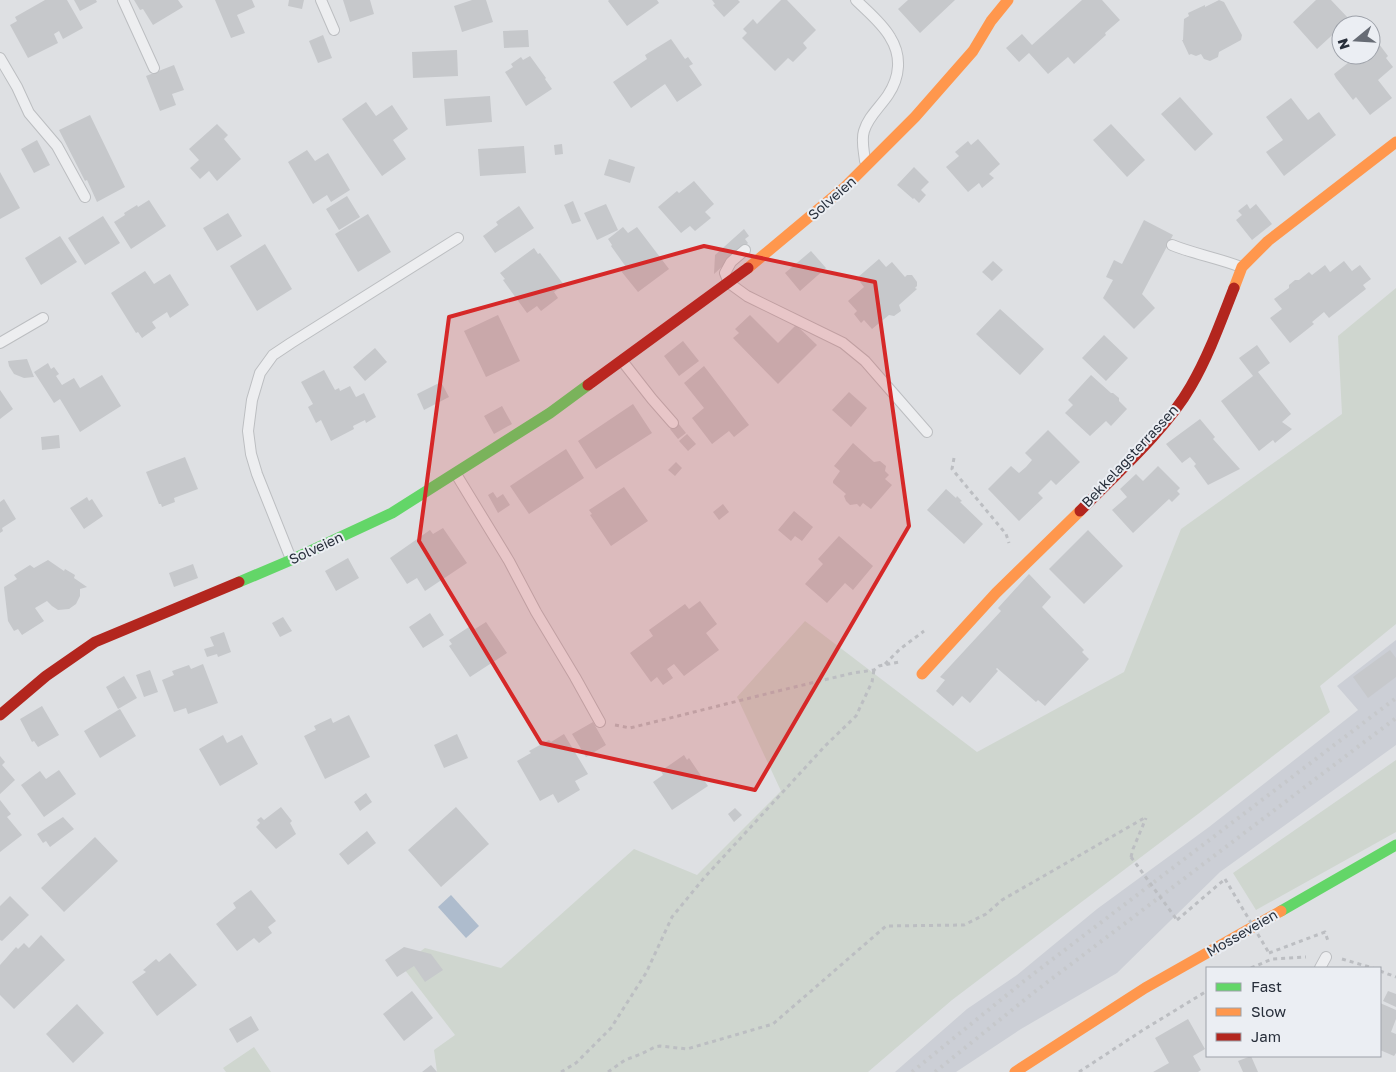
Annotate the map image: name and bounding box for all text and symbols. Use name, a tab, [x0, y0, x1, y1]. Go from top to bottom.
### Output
north arrow	[1331, 15, 1381, 65]
text: N	[1333, 36, 1353, 52]
street label: Solveien	[804, 172, 859, 223]
street label: Bekkelagsterrassen	[1078, 401, 1181, 510]
street label: Solveien	[286, 528, 346, 567]
street label: Mosseveien	[1203, 905, 1280, 960]
legend	[1206, 967, 1381, 1057]
text: Fast	[1251, 977, 1282, 995]
text: Slow	[1251, 1002, 1286, 1020]
text: Jam	[1251, 1027, 1281, 1045]

